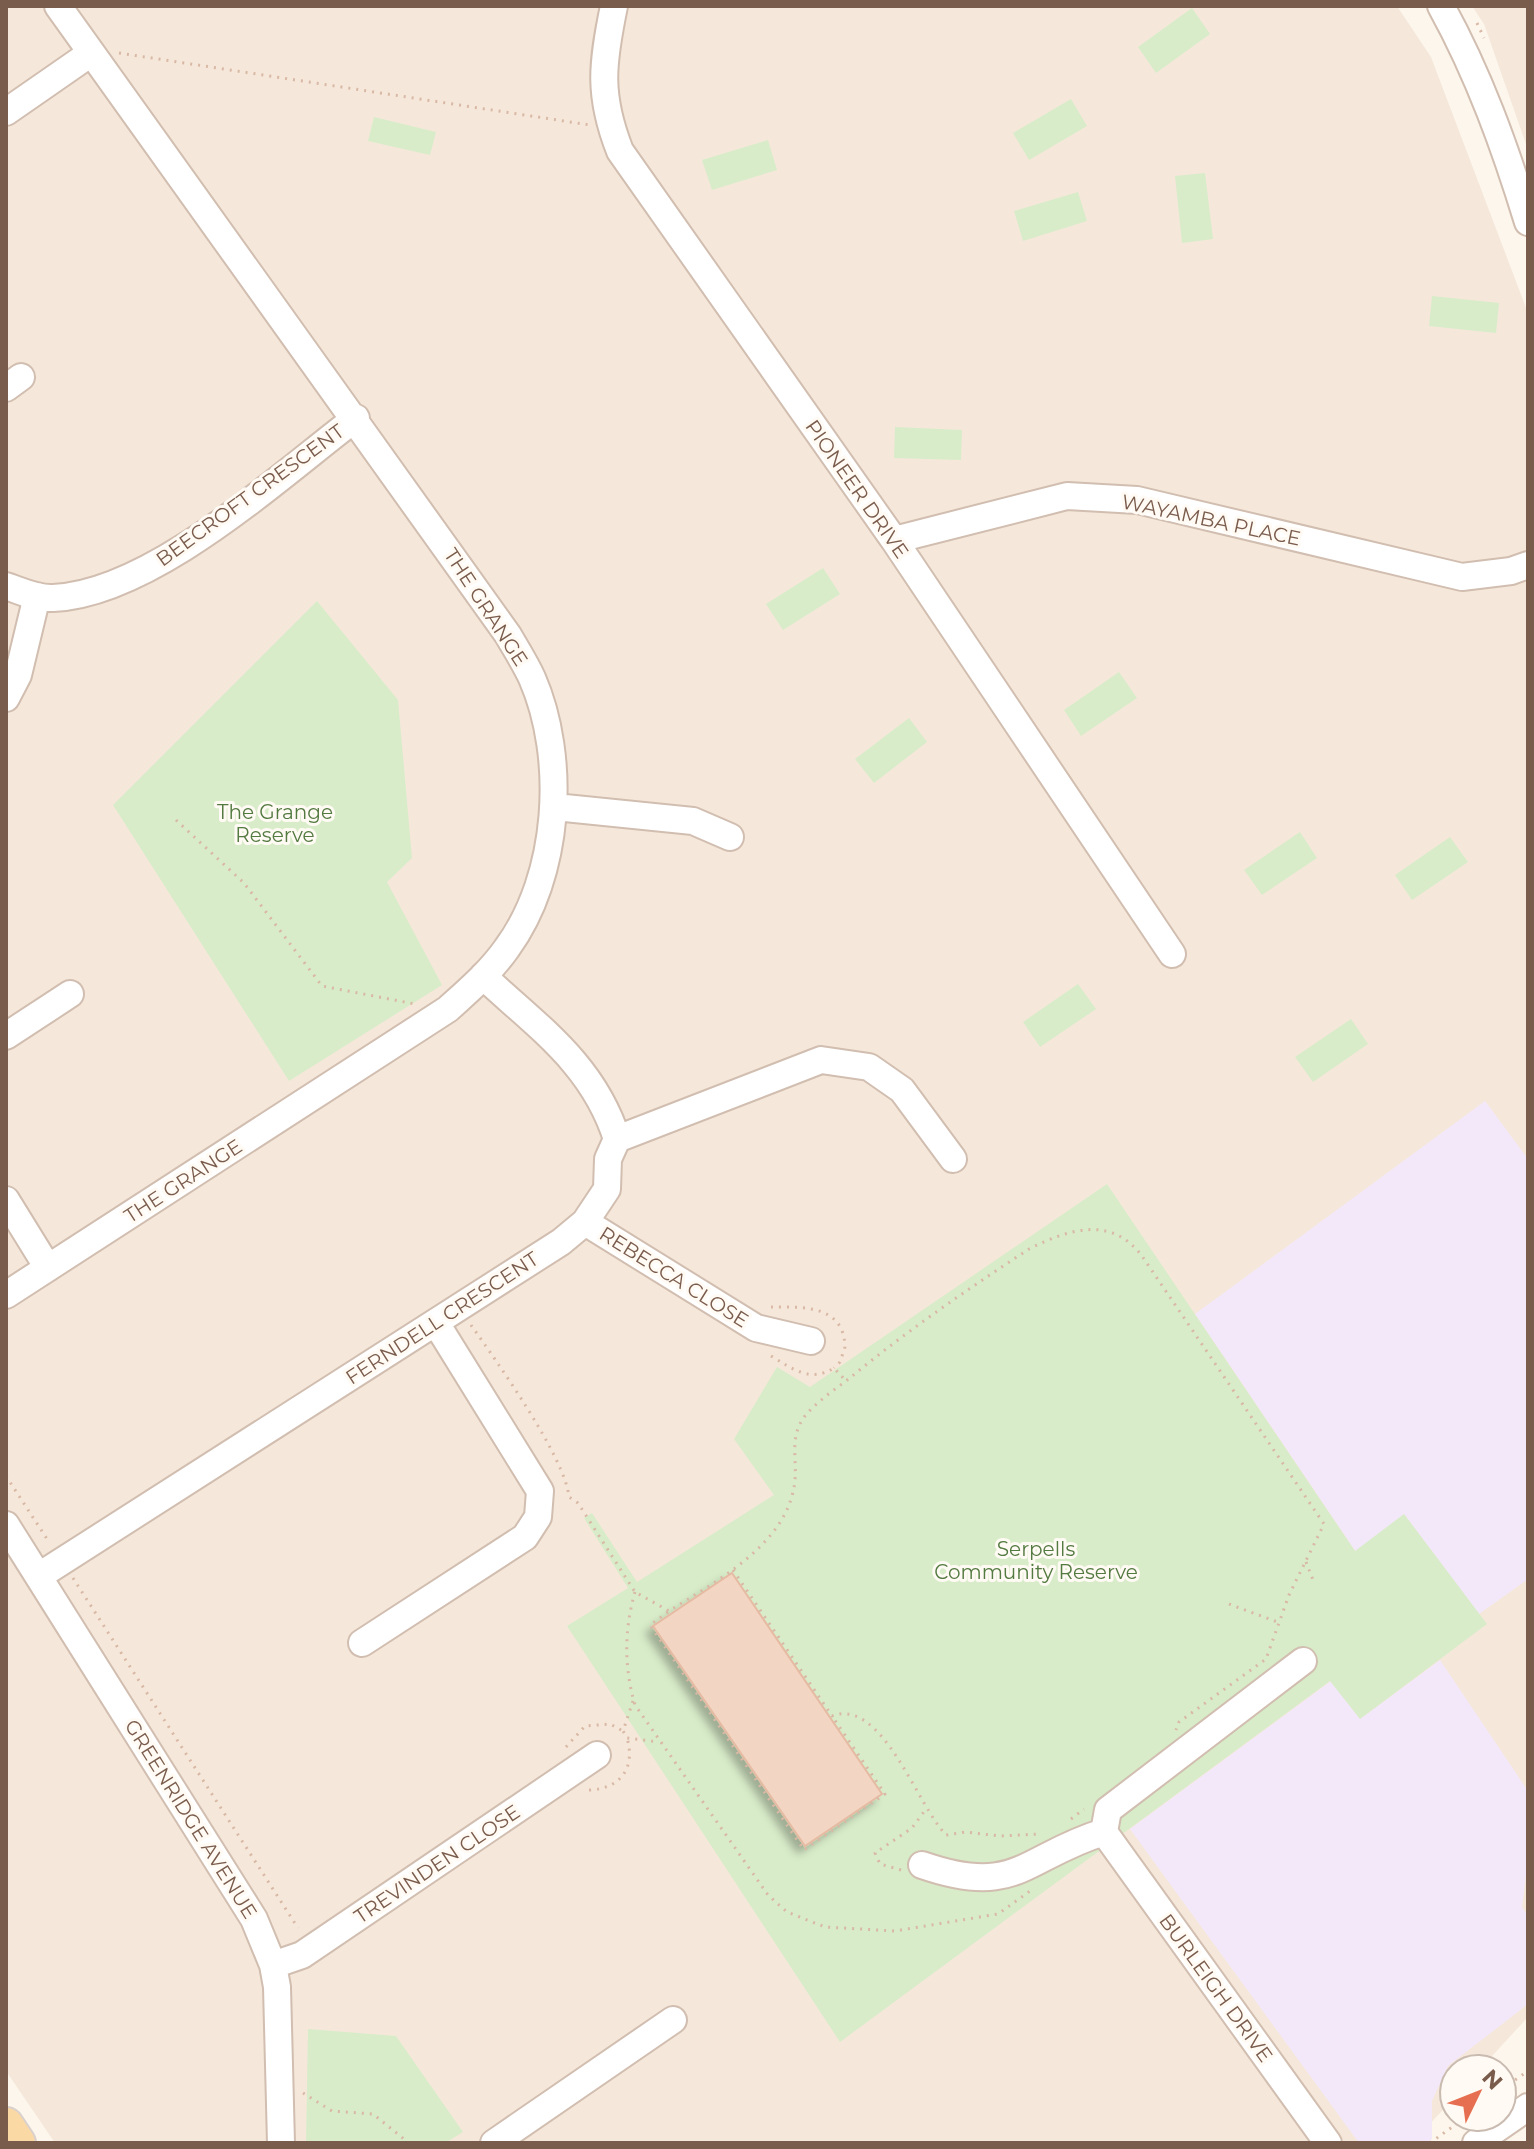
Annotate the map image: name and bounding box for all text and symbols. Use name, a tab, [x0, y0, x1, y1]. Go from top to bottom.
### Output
street label: PIONEER DRIVE	[800, 415, 914, 563]
street label: BEECROFT CRESCENT	[151, 418, 349, 571]
street label: WAYAMBA PLACE	[1119, 489, 1303, 551]
street label: THE GRANGE	[439, 544, 533, 670]
park label: The Grange Reserve	[217, 800, 333, 847]
street label: THE GRANGE	[120, 1134, 246, 1228]
street label: REBECCA CLOSE	[595, 1221, 753, 1333]
street label: FERNDELL CRESCENT	[341, 1246, 543, 1389]
park label: Serpells Community Reserve	[934, 1537, 1138, 1584]
street label: GREENRIDGE AVENUE	[120, 1715, 262, 1923]
street label: TREVINDEN CLOSE	[350, 1800, 524, 1928]
street label: BURLEIGH DRIVE	[1154, 1909, 1278, 2067]
north arrow	[1438, 2053, 1518, 2133]
text: N	[1476, 2064, 1508, 2095]

